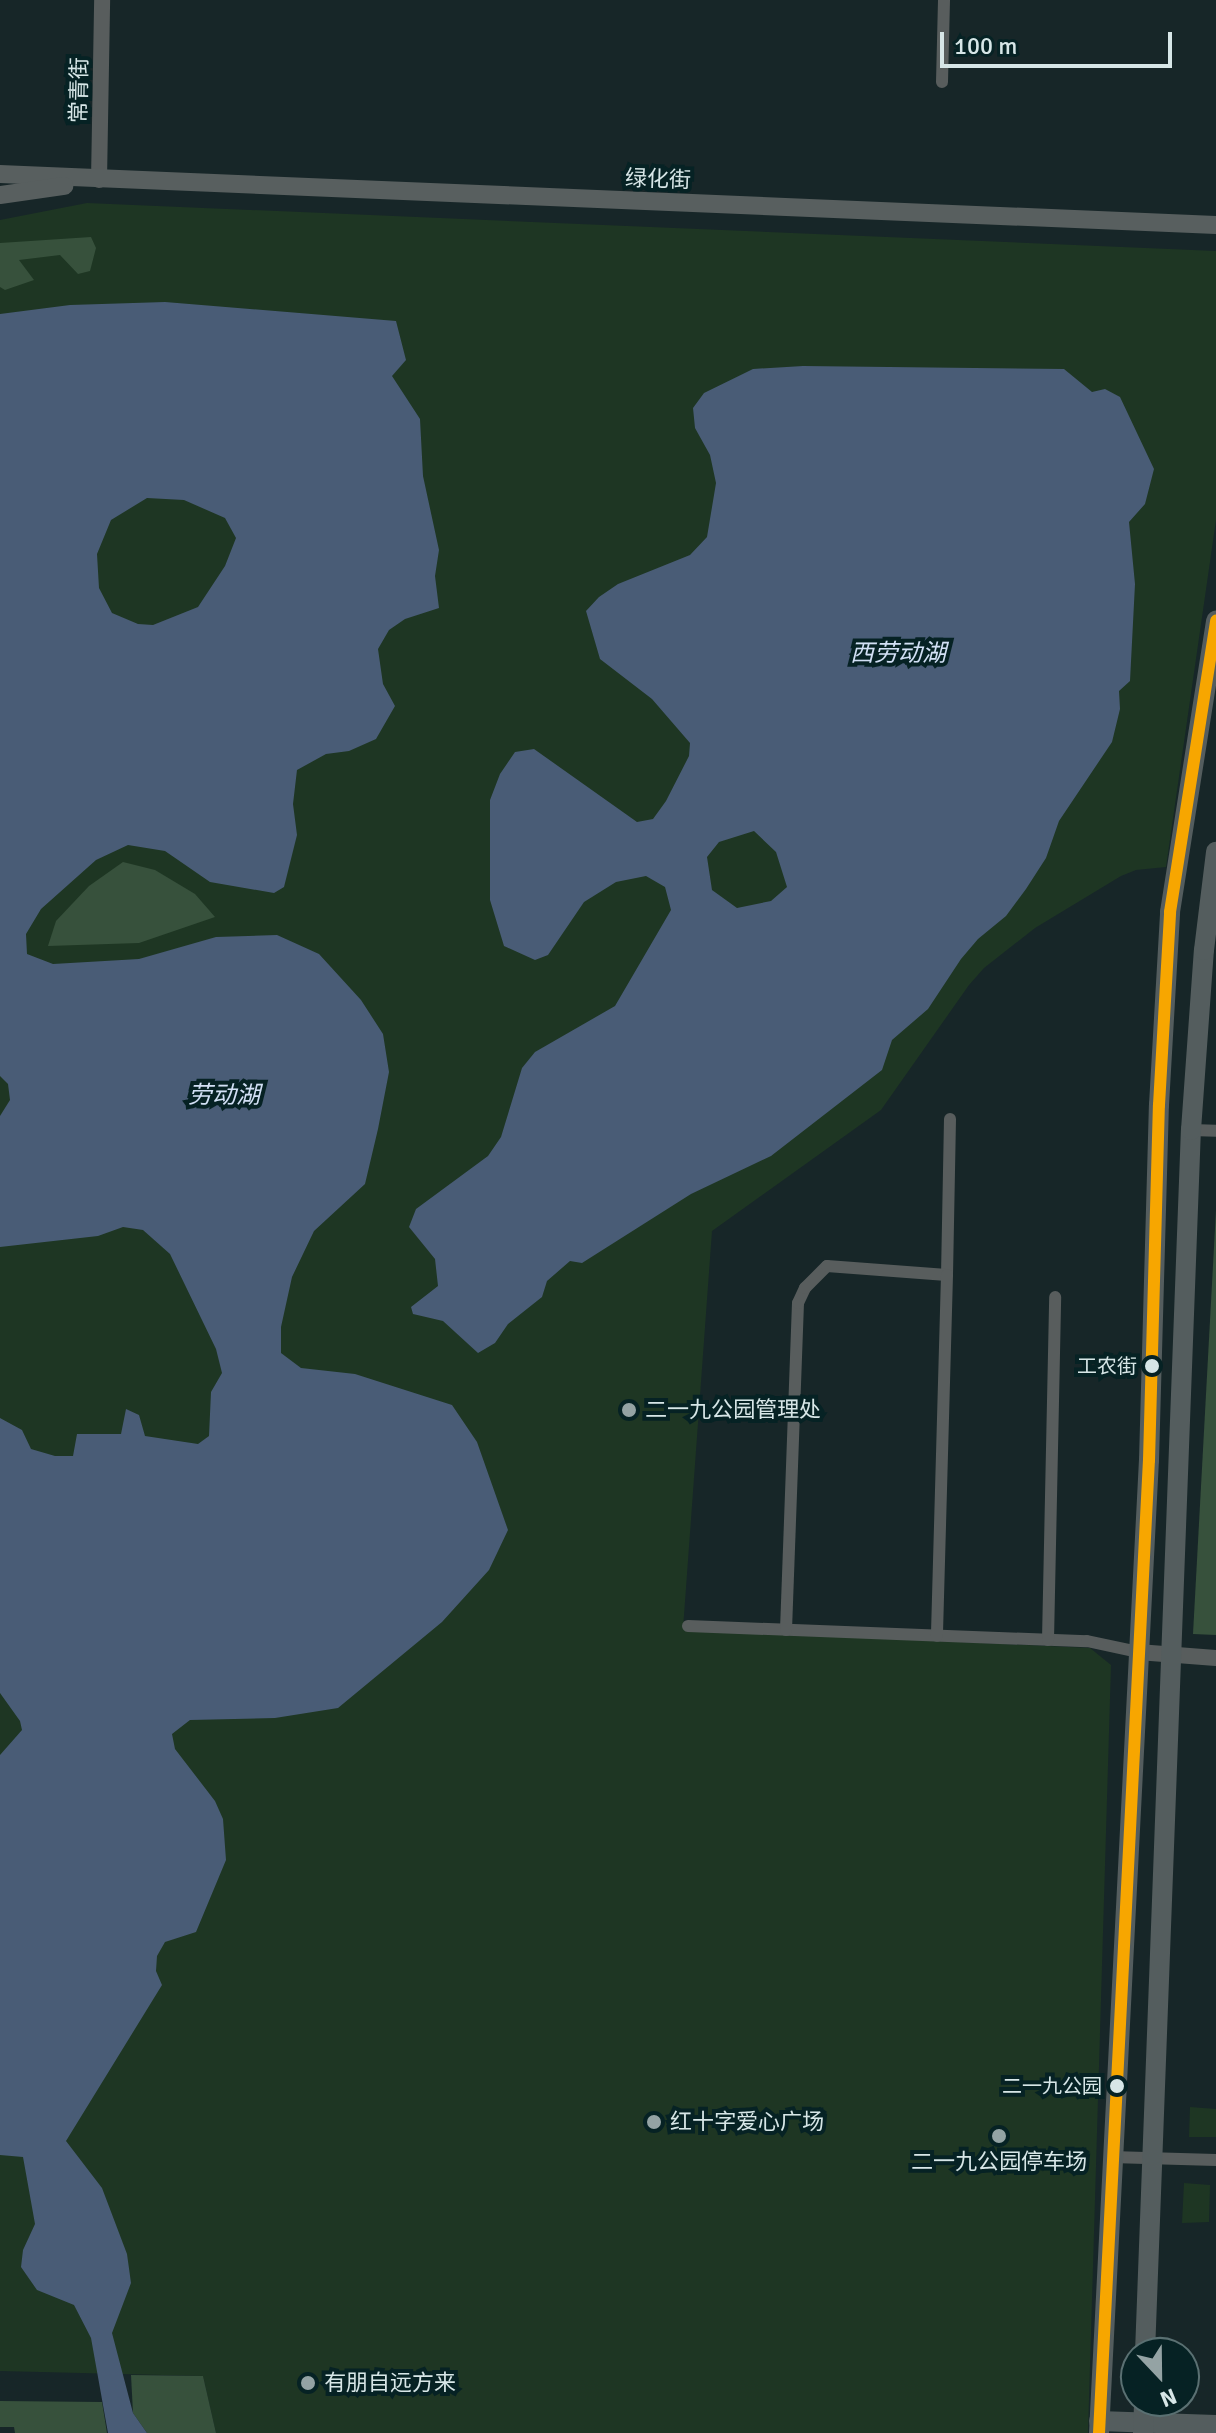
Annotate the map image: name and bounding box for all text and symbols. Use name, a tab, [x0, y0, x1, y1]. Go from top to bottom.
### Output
scale bar	[944, 16, 1176, 66]
text: 100 m	[954, 31, 1017, 61]
street label: 常青街	[65, 57, 93, 123]
street label: 绿化街	[625, 165, 691, 193]
water label: 西劳动湖	[850, 640, 946, 668]
water label: 劳动湖	[188, 1082, 260, 1110]
place label: 工农街	[1077, 1354, 1137, 1378]
marker: 工农街	[1144, 1358, 1160, 1374]
place label: 二一九公园管理处	[645, 1397, 821, 1423]
marker: 二一九公园管理处	[620, 1401, 638, 1419]
place label: 二一九公园	[1002, 2074, 1102, 2098]
marker: 二一九公园	[1109, 2078, 1125, 2094]
place label: 红十字爱心广场	[670, 2109, 824, 2135]
marker: 红十字爱心广场	[645, 2113, 663, 2131]
marker: 二一九公园停车场	[990, 2127, 1008, 2145]
place label: 二一九公园停车场	[911, 2149, 1087, 2175]
north arrow	[1120, 2337, 1200, 2417]
place label: 有朋自远方来	[324, 2370, 456, 2396]
marker: 有朋自远方来	[299, 2374, 317, 2392]
text: N	[1156, 2382, 1181, 2413]

